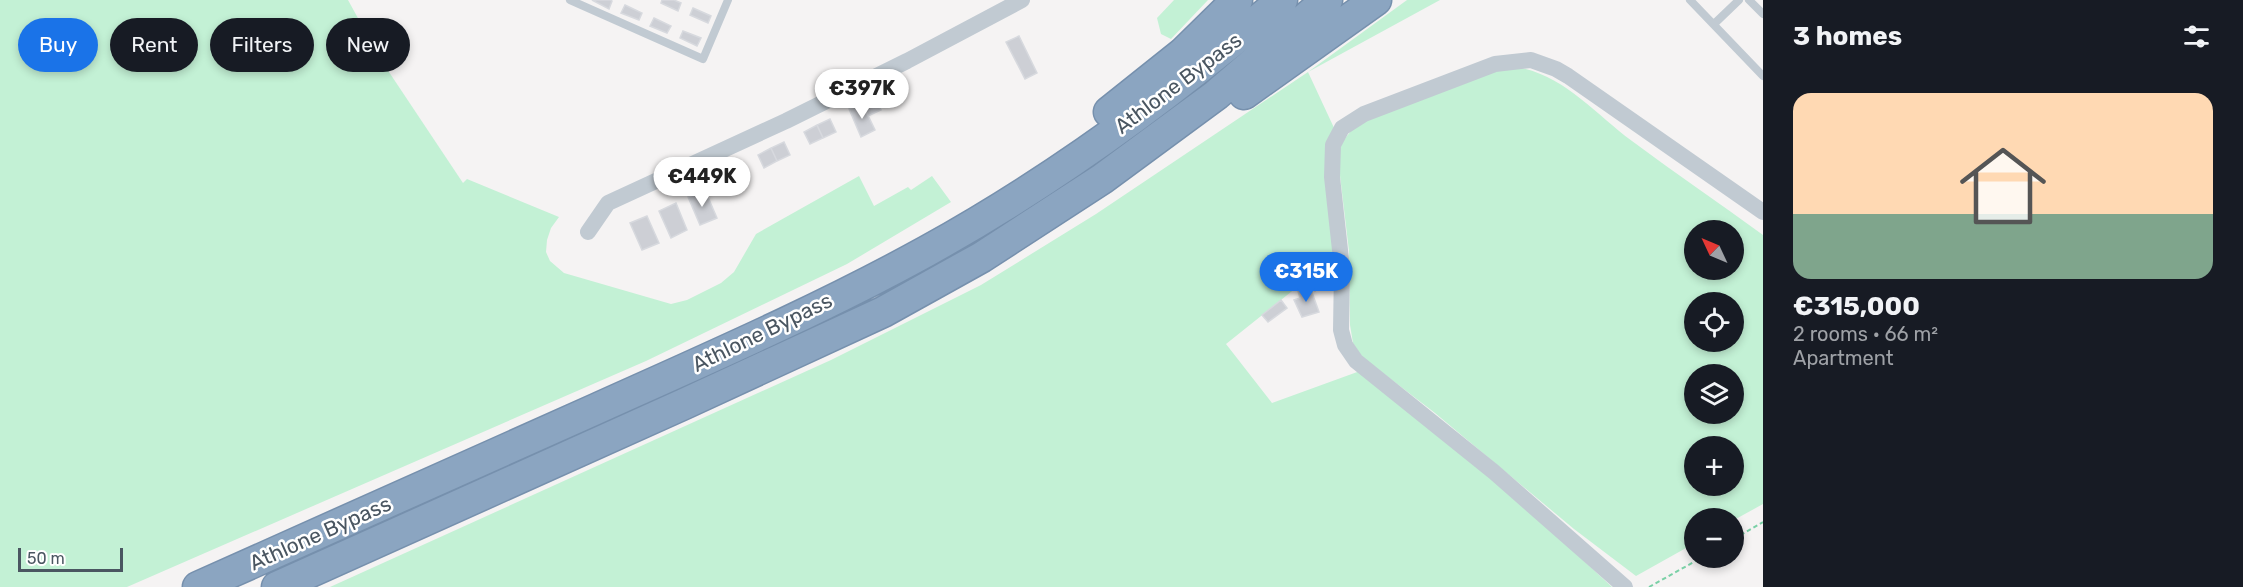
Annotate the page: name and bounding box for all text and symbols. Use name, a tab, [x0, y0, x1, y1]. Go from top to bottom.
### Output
chip: Buy	[18, 18, 98, 72]
chip: Rent	[110, 18, 198, 72]
chip: Filters	[210, 18, 314, 72]
chip: New	[326, 18, 410, 72]
icon: filters	[2180, 20, 2213, 53]
text: 3 homes	[1793, 21, 1902, 52]
street label: Athlone Bypass	[1110, 27, 1246, 139]
pin: €397K	[820, 69, 904, 120]
text: €397K	[829, 76, 895, 100]
icon: home	[1949, 132, 2057, 240]
pin: €449K	[660, 157, 744, 208]
text: €449K	[667, 164, 737, 188]
north arrow	[1684, 220, 1744, 280]
map controls	[1684, 220, 1744, 568]
pin: €315K	[1264, 252, 1348, 303]
text: €315K	[1274, 259, 1338, 283]
street label: Athlone Bypass	[688, 287, 836, 377]
text: €315,000	[1793, 291, 1920, 322]
button: locate	[1684, 292, 1744, 352]
text: 2 rooms · 66 m²	[1793, 322, 1938, 346]
text: Apartment	[1793, 346, 1894, 370]
button: layers	[1684, 364, 1744, 424]
button: +	[1684, 436, 1744, 496]
street label: Athlone Bypass	[245, 491, 395, 575]
button: −	[1684, 508, 1744, 568]
scale bar	[18, 545, 123, 572]
text: 50 m	[27, 549, 65, 568]

